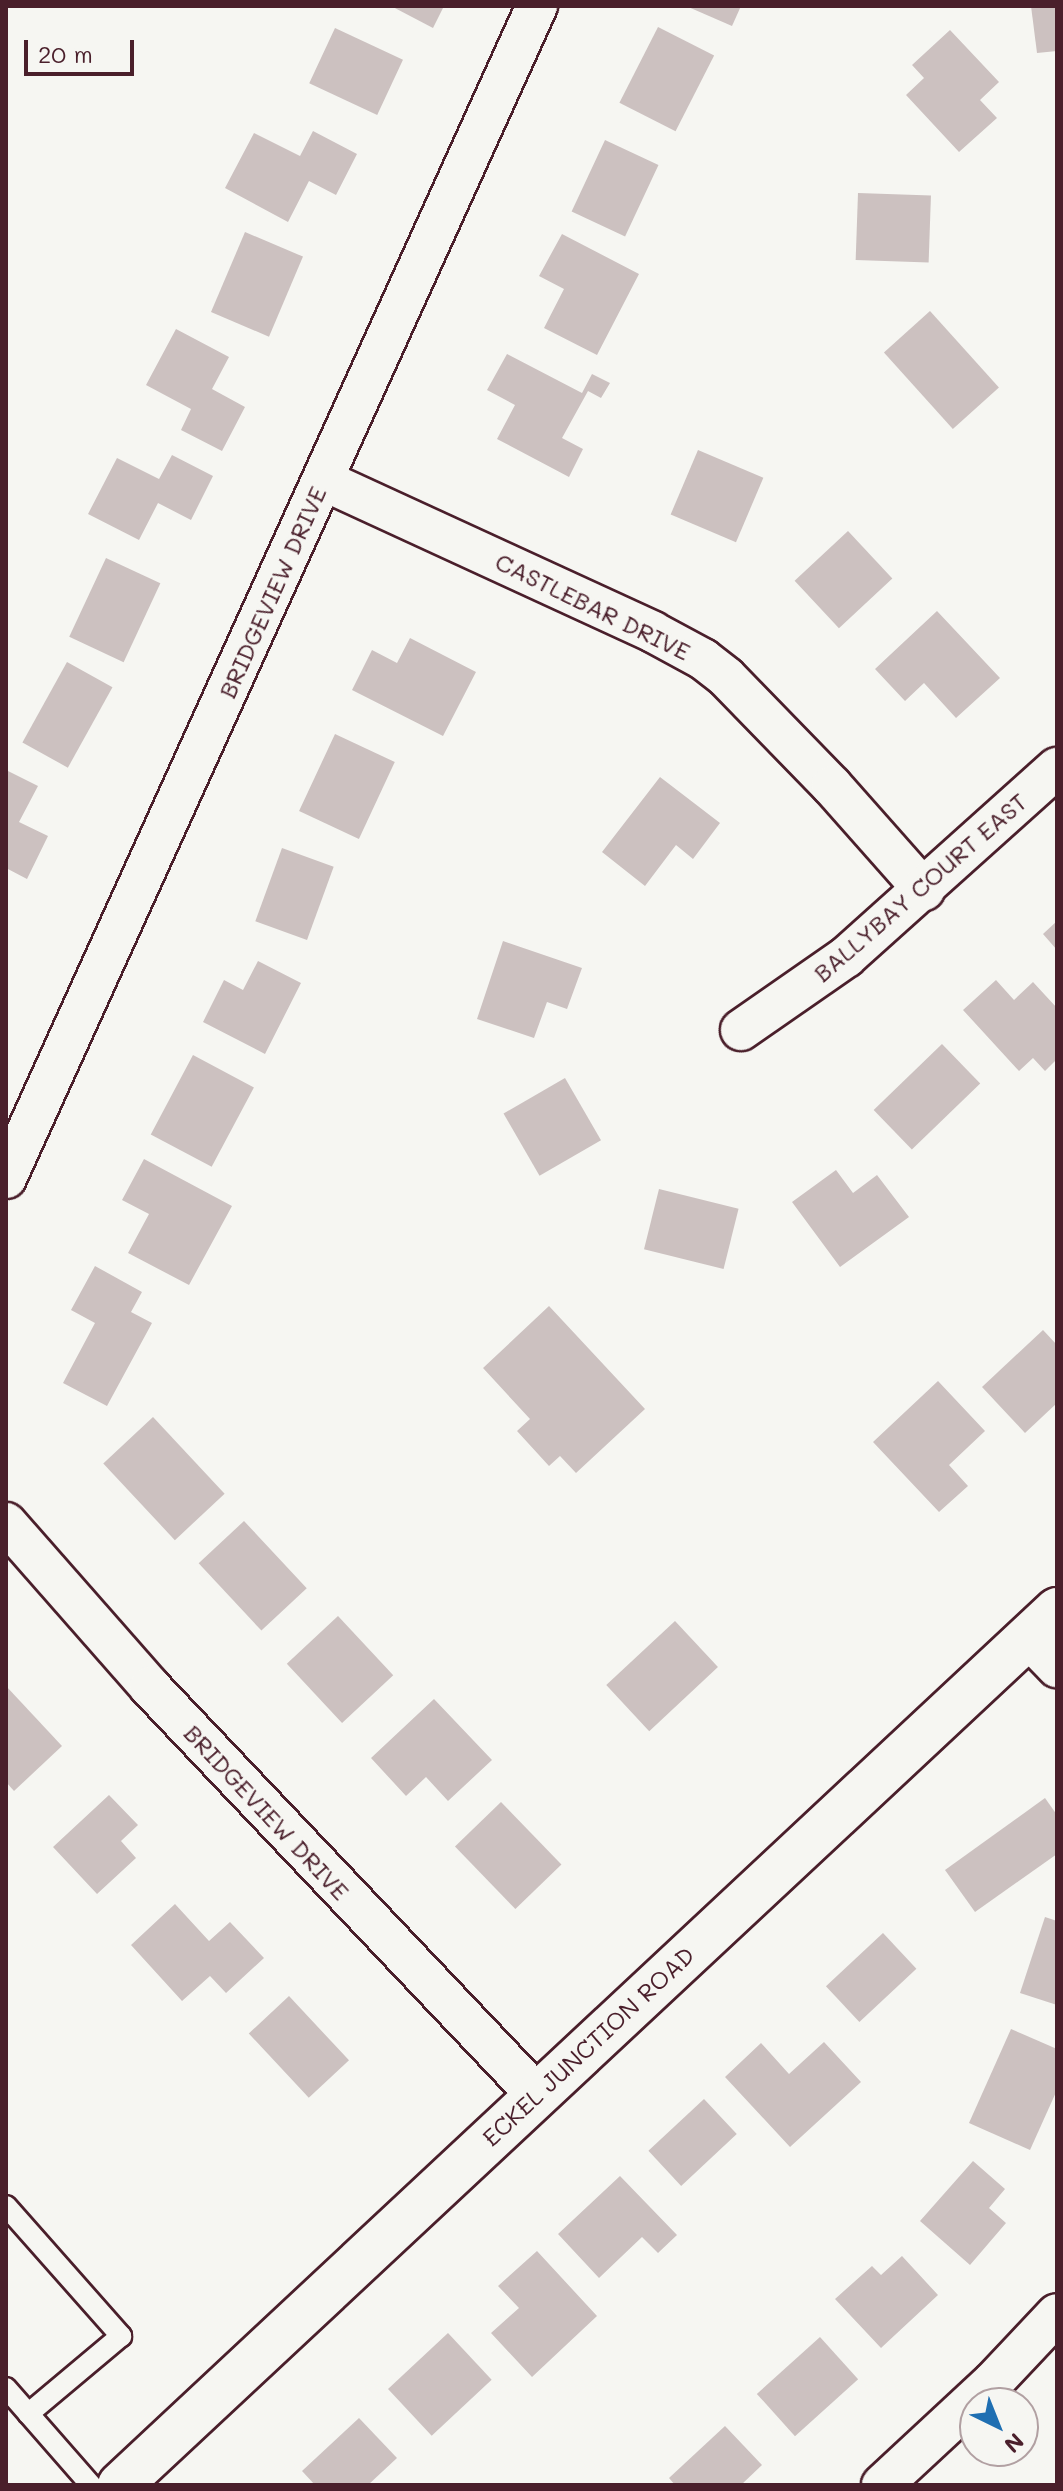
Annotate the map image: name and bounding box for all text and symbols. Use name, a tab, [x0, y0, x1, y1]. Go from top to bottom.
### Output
scale bar	[28, 24, 138, 74]
text: 20 m	[38, 38, 93, 69]
street label: BRIDGEVIEW DRIVE	[212, 482, 332, 702]
street label: CASTLEBAR DRIVE	[491, 546, 695, 666]
street label: BALLYBAY COURT EAST	[807, 787, 1033, 987]
street label: BRIDGEVIEW DRIVE	[178, 1718, 356, 1906]
street label: ECKEL JUNCTION ROAD	[476, 1940, 700, 2152]
north arrow	[959, 2387, 1039, 2467]
text: N	[998, 2427, 1030, 2460]

